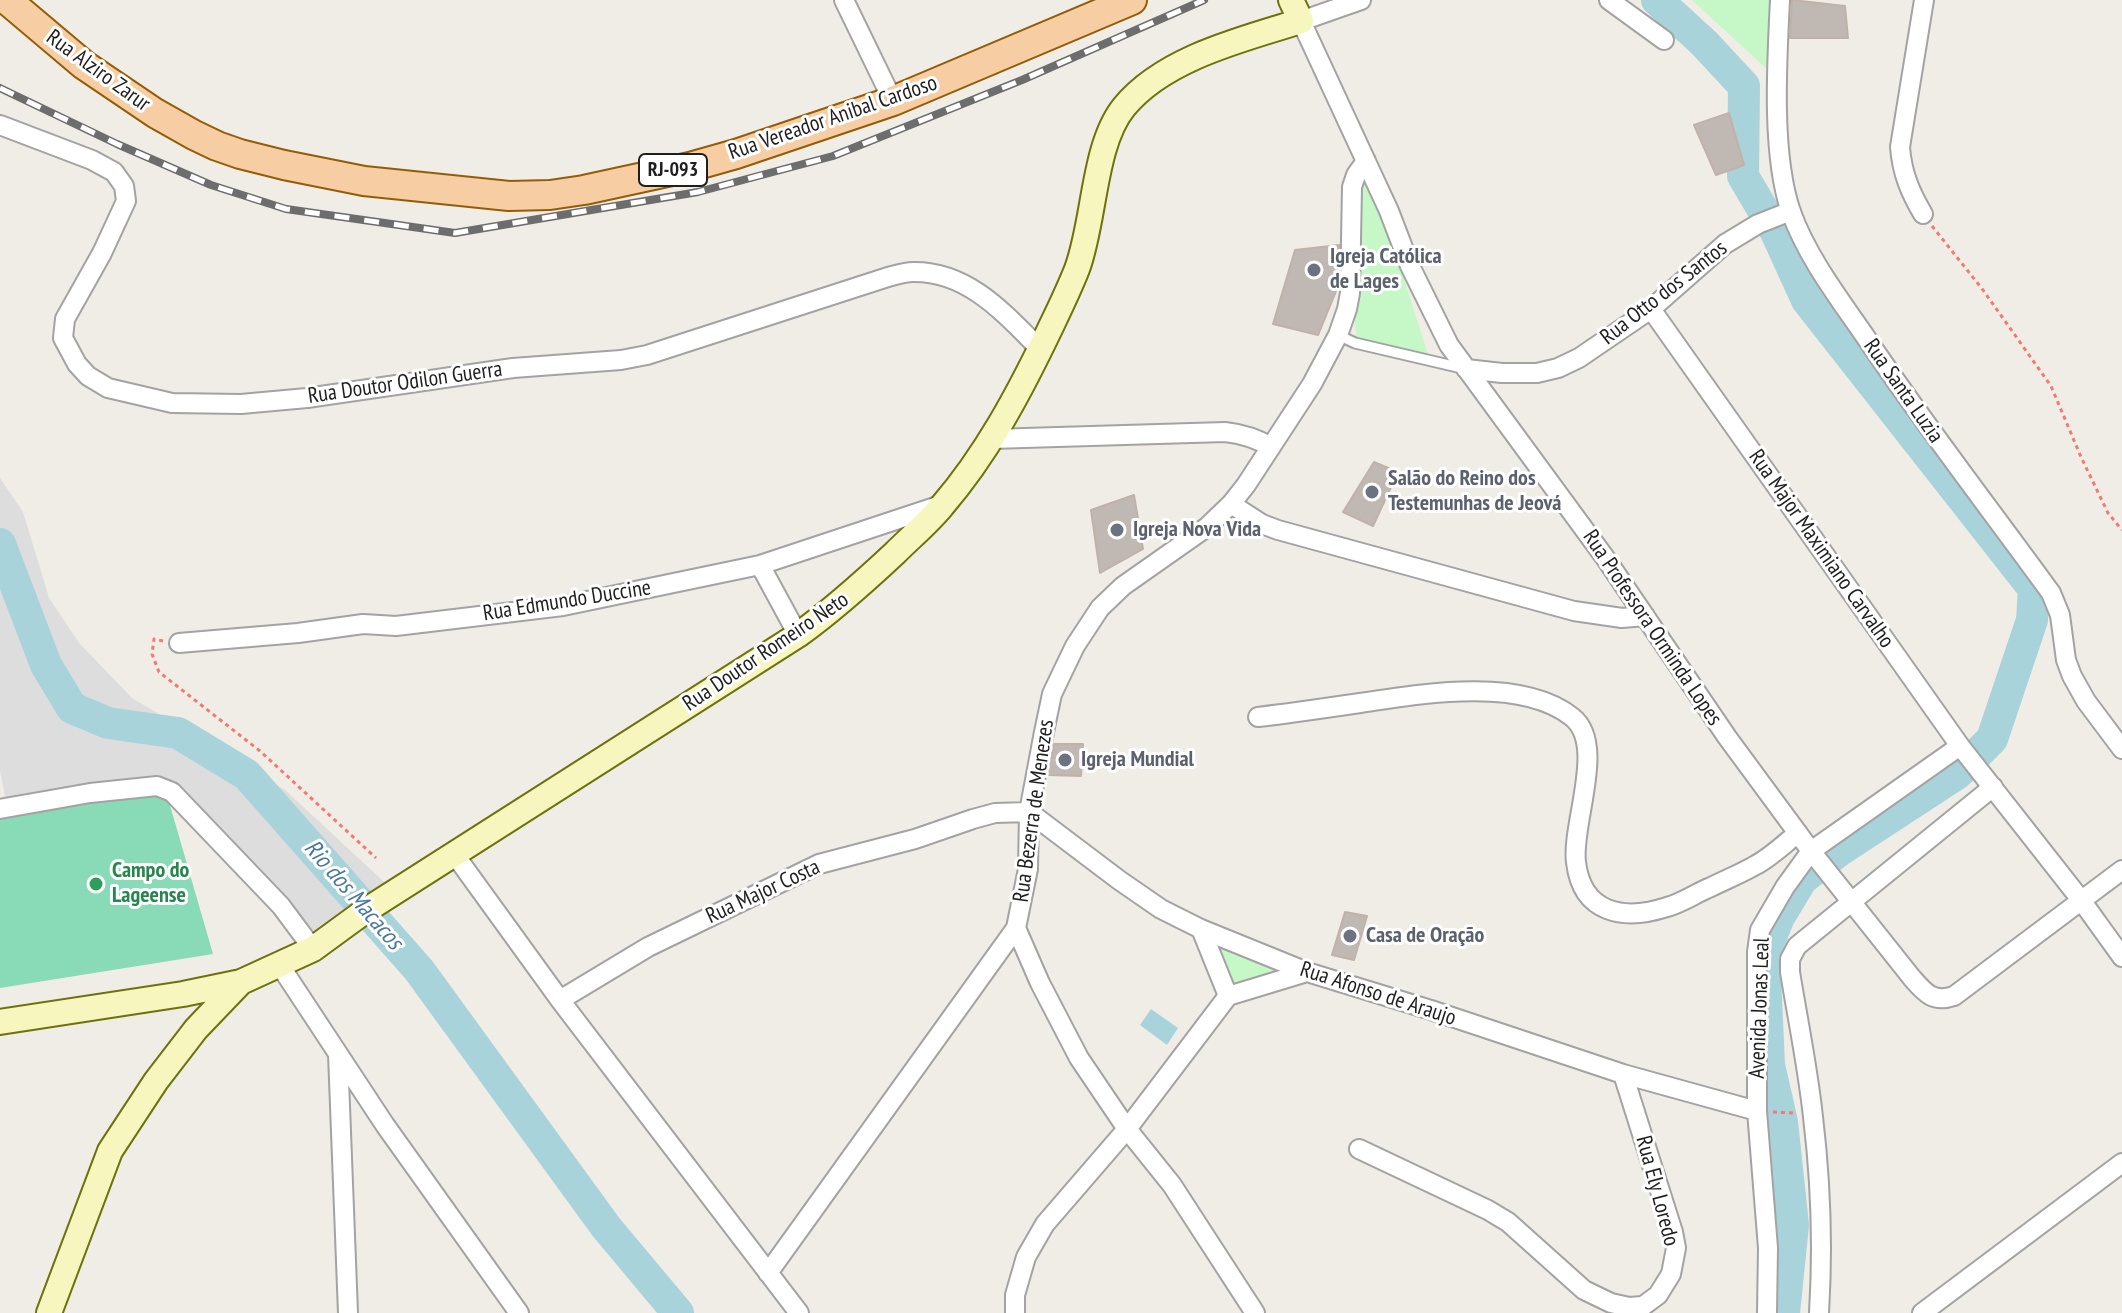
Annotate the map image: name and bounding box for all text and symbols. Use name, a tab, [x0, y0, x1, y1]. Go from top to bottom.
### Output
street label: Rua Alziro Zarur	[41, 25, 155, 117]
street label: Rua Vereador Anibal Cardoso	[725, 70, 941, 166]
road number: RJ-093	[639, 154, 707, 186]
street label: Rua Otto dos Santos	[1595, 235, 1733, 351]
place label: Igreja Católica de Lages	[1330, 244, 1442, 296]
marker: Igreja Católica de Lages	[1305, 261, 1323, 279]
street label: Rua Santa Luzia	[1858, 334, 1948, 448]
street label: Rua Doutor Odilon Guerra	[306, 356, 504, 410]
street label: Rua Major Maximiano Carvalho	[1743, 445, 1899, 653]
place label: Salão do Reino dos Testemunhas de Jeová	[1388, 466, 1561, 518]
marker: Salão do Reino dos Testemunhas de Jeová	[1363, 483, 1381, 501]
place label: Igreja Nova Vida	[1133, 517, 1261, 543]
marker: Igreja Nova Vida	[1108, 521, 1126, 539]
street label: Rua Professora Orminda Lopes	[1577, 525, 1727, 731]
street label: Rua Edmundo Duccine	[481, 575, 653, 627]
street label: Rua Doutor Romeiro Neto	[678, 587, 854, 717]
street label: Rua Bezerra de Menezes	[1008, 718, 1060, 904]
place label: Igreja Mundial	[1081, 747, 1194, 773]
marker: Igreja Mundial	[1056, 751, 1074, 769]
water label: Rio dos Macacos	[298, 834, 408, 956]
street label: Rua Major Costa	[702, 854, 824, 930]
place label: Campo do Lageense	[112, 858, 189, 910]
marker: Campo do Lageense	[87, 875, 105, 893]
place label: Casa de Oração	[1366, 923, 1484, 949]
marker: Casa de Oração	[1341, 927, 1359, 945]
street label: Avenida Jonas Leal	[1744, 937, 1776, 1079]
street label: Rua Afonso de Araujo	[1297, 956, 1459, 1032]
street label: Rua Ely Loredo	[1630, 1133, 1684, 1249]

